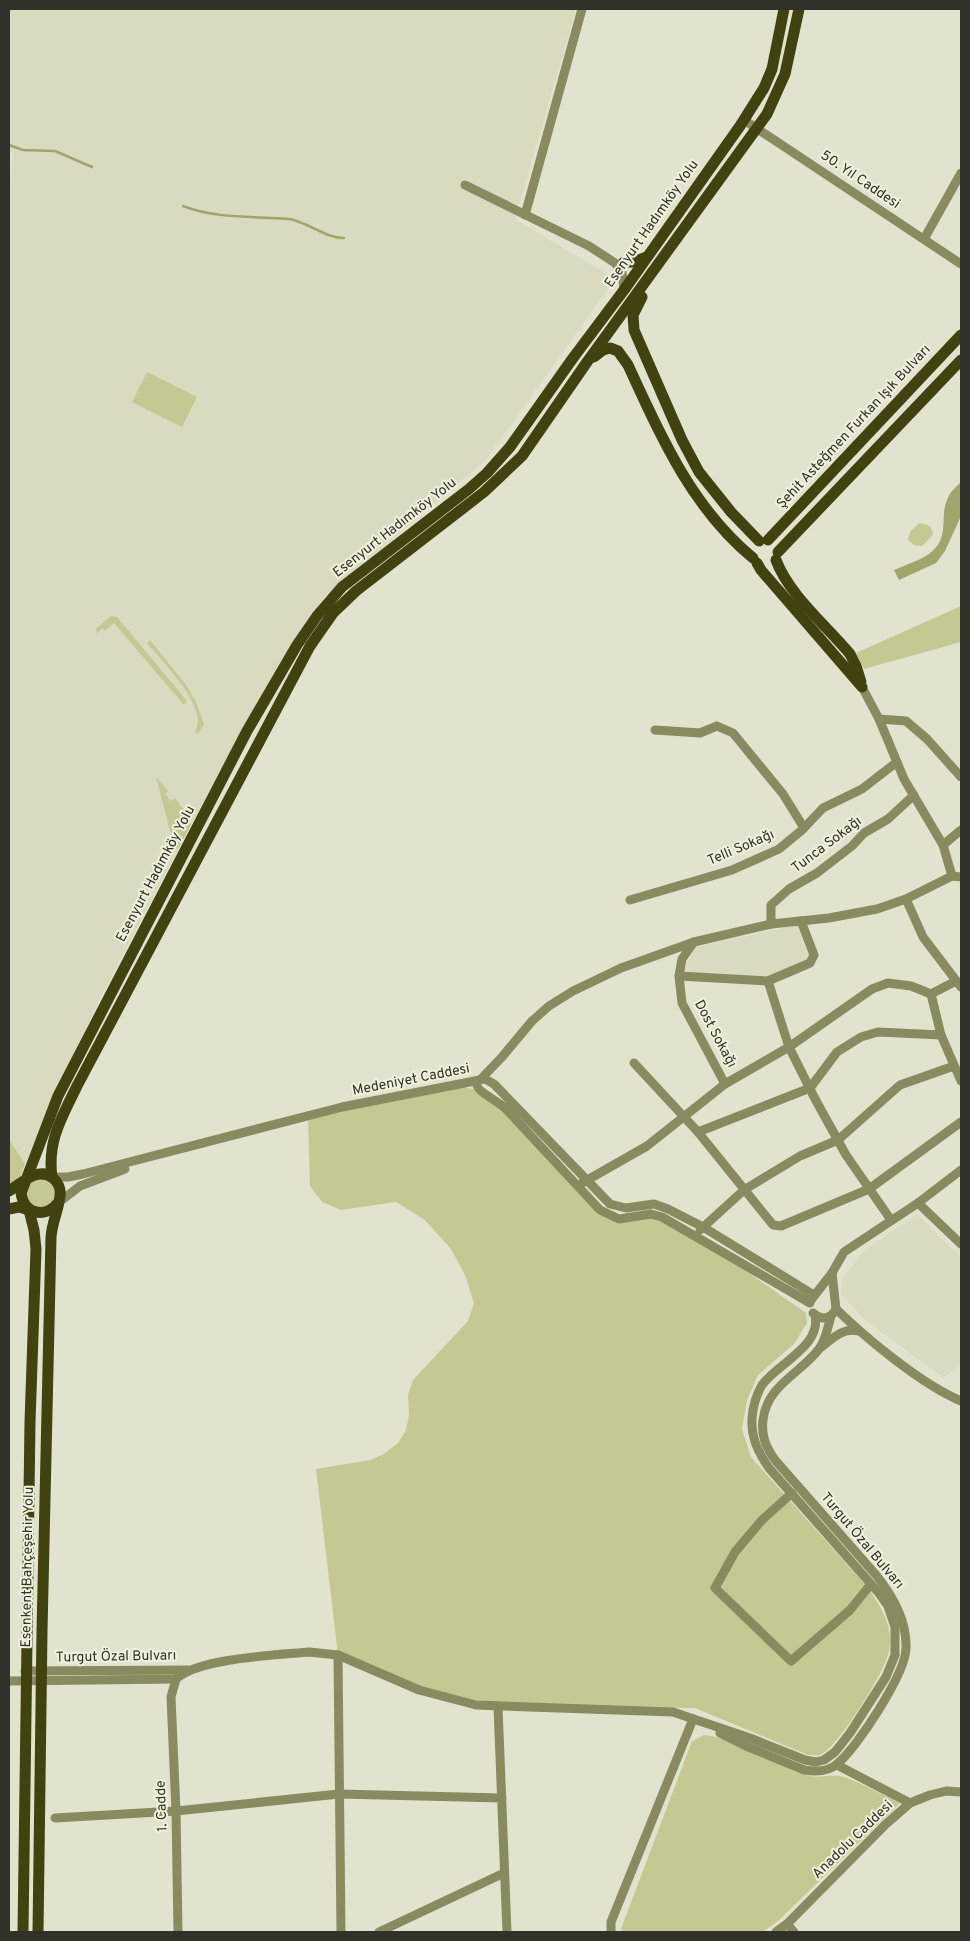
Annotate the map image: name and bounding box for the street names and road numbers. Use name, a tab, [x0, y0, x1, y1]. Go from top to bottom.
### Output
street label: 50. Yıl Caddesi	[817, 147, 903, 213]
street label: Esenyurt Hadımköy Yolu	[601, 157, 703, 291]
street label: Şehit Asteğmen Furkan Işık Bulvarı	[773, 342, 935, 512]
street label: Esenyurt Hadımköy Yolu	[330, 475, 460, 581]
street label: Esenyurt Hadımköy Yolu	[113, 803, 199, 945]
street label: Tunca Sokağı	[789, 813, 865, 877]
street label: Telli Sokağı	[705, 826, 777, 870]
street label: Dost Sokağı	[690, 997, 740, 1071]
street label: Medeniyet Caddesi	[351, 1060, 471, 1100]
street label: Esenkent Bahçeşehir Yolu	[18, 1486, 38, 1648]
street label: Turgut Özal Bulvarı	[817, 1489, 908, 1593]
street label: Turgut Özal Bulvarı	[56, 1646, 176, 1667]
street label: 1. Cadde	[153, 1780, 171, 1832]
street label: Anadolu Caddesi	[809, 1797, 897, 1883]

